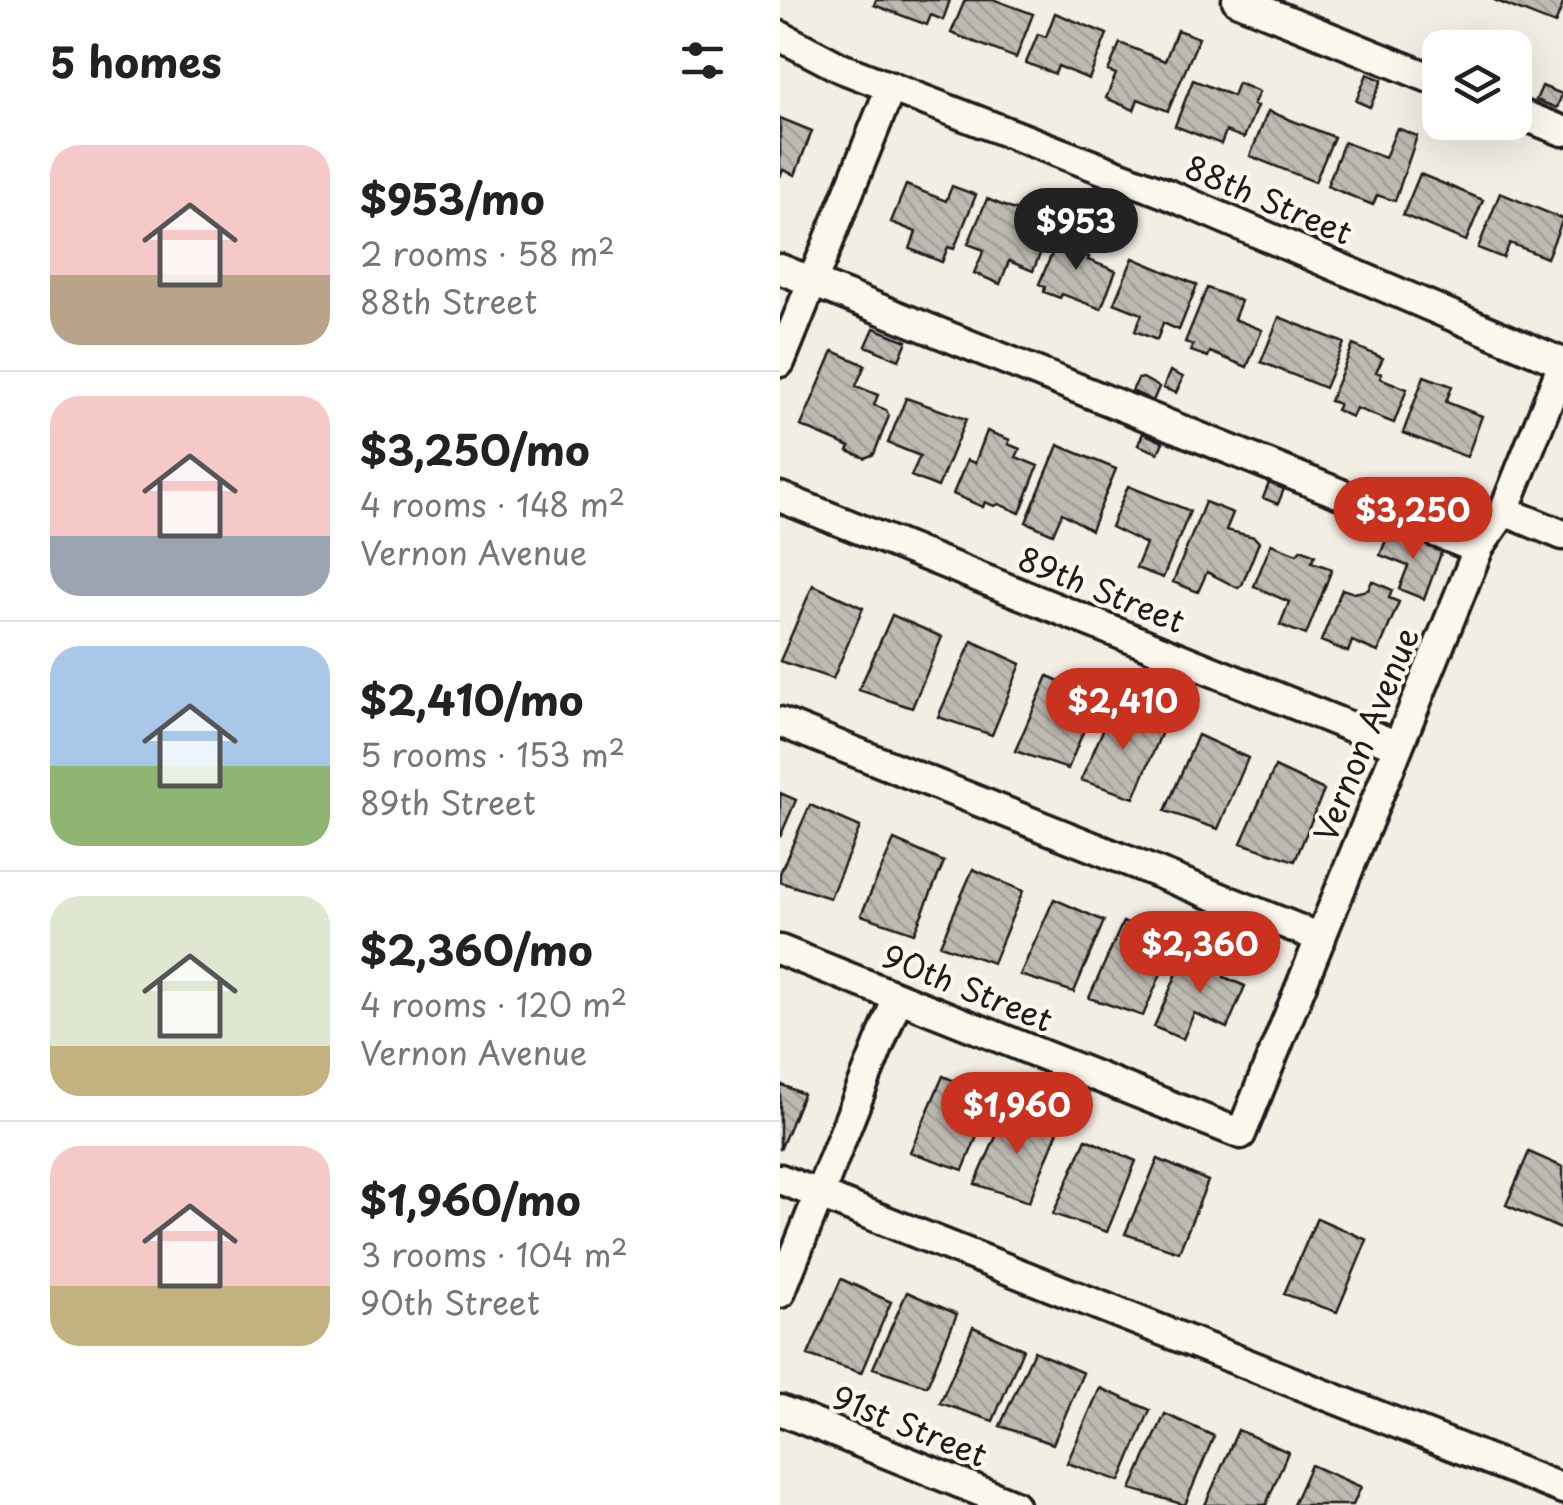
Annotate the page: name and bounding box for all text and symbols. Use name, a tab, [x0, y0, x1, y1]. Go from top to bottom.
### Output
text: 5 homes	[50, 29, 222, 92]
map controls	[1422, 30, 1532, 140]
button: layers	[1422, 30, 1532, 140]
icon: filters	[675, 33, 730, 88]
street label: 88th Street	[1178, 142, 1360, 256]
text: $953/mo	[360, 166, 545, 229]
icon: home	[130, 185, 250, 305]
pin: $953	[1017, 188, 1135, 273]
text: $953	[1036, 196, 1116, 244]
text: 2 rooms · 58 m²	[360, 229, 615, 277]
text: 88th Street	[360, 277, 537, 325]
text: $3,250/mo	[360, 417, 590, 480]
icon: home	[130, 436, 250, 556]
pin: $3,250	[1332, 477, 1494, 562]
text: 4 rooms · 148 m²	[360, 480, 625, 528]
text: $3,250	[1356, 485, 1470, 533]
text: Vernon Avenue	[360, 528, 587, 576]
street label: 89th Street	[1012, 534, 1192, 644]
street label: Vernon Avenue	[1300, 620, 1430, 848]
text: $2,410/mo	[360, 667, 584, 730]
pin: $2,410	[1042, 668, 1204, 753]
text: $2,410	[1068, 676, 1178, 724]
icon: home	[130, 686, 250, 806]
text: 5 rooms · 153 m²	[360, 730, 625, 778]
text: 89th Street	[360, 778, 536, 826]
pin: $2,360	[1119, 911, 1281, 996]
text: $2,360/mo	[360, 917, 593, 980]
text: $2,360	[1141, 919, 1259, 967]
street label: 90th Street	[876, 931, 1060, 1043]
icon: home	[130, 936, 250, 1056]
text: 4 rooms · 120 m²	[360, 980, 627, 1028]
text: Vernon Avenue	[360, 1028, 587, 1076]
pin: $1,960	[936, 1072, 1098, 1157]
text: $1,960	[963, 1080, 1071, 1128]
text: $1,960/mo	[360, 1167, 581, 1230]
icon: home	[130, 1186, 250, 1306]
text: 3 rooms · 104 m²	[360, 1230, 628, 1278]
text: 90th Street	[360, 1278, 540, 1326]
street label: 91st Street	[825, 1372, 995, 1478]

